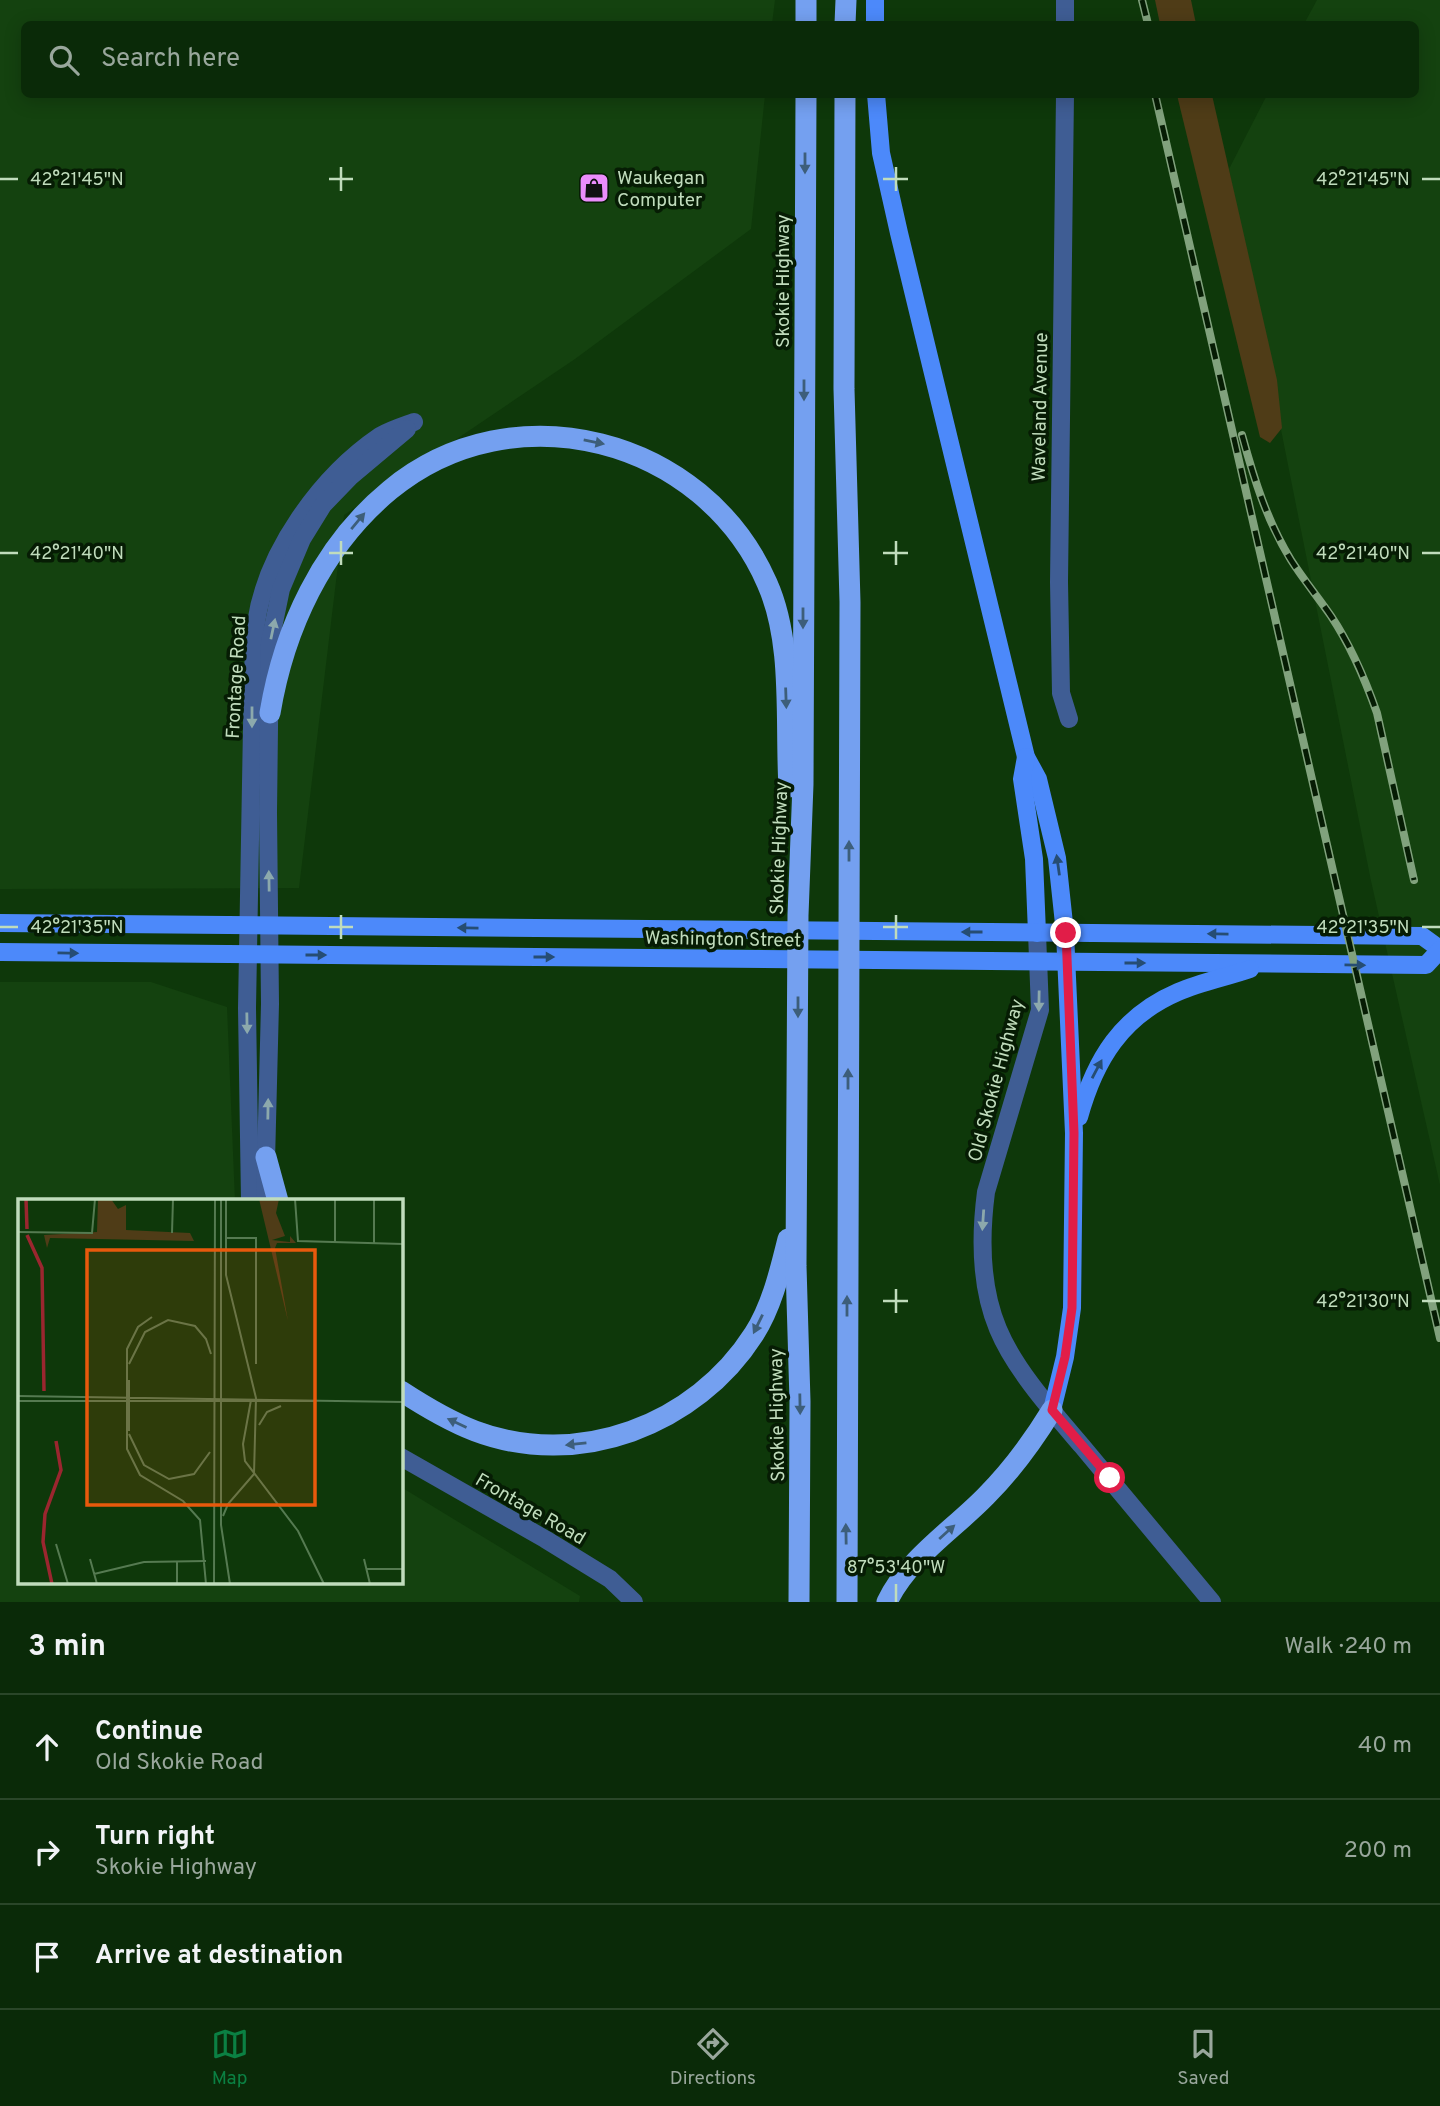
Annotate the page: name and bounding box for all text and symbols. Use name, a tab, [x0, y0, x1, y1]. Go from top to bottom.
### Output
search box	[21, 21, 1419, 98]
icon: search	[45, 41, 83, 79]
text: Search here	[101, 43, 240, 76]
one-way arrow	[799, 152, 811, 174]
place label: Waukegan Computer	[617, 167, 705, 213]
text: 42°21'45"N	[30, 169, 124, 192]
text: 42°21'45"N	[1316, 169, 1410, 192]
shop icon: Waukegan Computer	[577, 171, 611, 205]
street label: Skokie Highway	[772, 214, 796, 348]
street label: Waveland Avenue	[1028, 332, 1054, 482]
one-way arrow	[798, 379, 810, 401]
one-way arrow	[583, 437, 605, 448]
one-way arrow	[350, 512, 366, 530]
text: 42°21'40"N	[30, 543, 124, 566]
text: 42°21'40"N	[1316, 543, 1410, 566]
one-way arrow	[797, 607, 809, 629]
street label: Frontage Road	[222, 615, 252, 739]
one-way arrow	[267, 618, 278, 640]
one-way arrow	[780, 687, 791, 709]
one-way arrow	[246, 706, 258, 728]
street label: Skokie Highway	[766, 781, 794, 915]
one-way arrow	[843, 840, 855, 862]
one-way arrow	[1052, 854, 1063, 876]
one-way arrow	[263, 870, 275, 892]
text: 42°21'35"N	[30, 917, 124, 940]
route end	[1050, 917, 1081, 948]
text: 42°21'35"N	[1316, 917, 1410, 940]
one-way arrow	[457, 922, 479, 934]
one-way arrow	[961, 926, 983, 938]
street label: Washington Street	[644, 927, 801, 953]
one-way arrow	[1206, 928, 1228, 940]
one-way arrow	[57, 947, 79, 959]
one-way arrow	[305, 949, 327, 961]
one-way arrow	[533, 951, 555, 963]
one-way arrow	[1124, 957, 1146, 969]
one-way arrow	[1344, 959, 1366, 971]
one-way arrow	[1033, 990, 1045, 1012]
street label: Old Skokie Highway	[964, 996, 1030, 1165]
one-way arrow	[792, 997, 804, 1019]
one-way arrow	[241, 1012, 253, 1034]
one-way arrow	[1090, 1059, 1102, 1079]
one-way arrow	[842, 1068, 854, 1090]
one-way arrow	[262, 1097, 273, 1119]
inset map	[18, 1199, 402, 1584]
one-way arrow	[977, 1210, 988, 1232]
text: 42°21'30"N	[1316, 1291, 1410, 1314]
one-way arrow	[841, 1295, 853, 1317]
one-way arrow	[753, 1314, 764, 1334]
street label: Skokie Highway	[765, 1348, 791, 1482]
one-way arrow	[794, 1393, 806, 1415]
one-way arrow	[447, 1417, 467, 1429]
one-way arrow	[565, 1438, 587, 1449]
route start	[1094, 1462, 1125, 1493]
street label: Frontage Road	[470, 1468, 590, 1551]
one-way arrow	[840, 1523, 852, 1545]
one-way arrow	[938, 1525, 955, 1540]
text: 87°53'40"W	[847, 1557, 945, 1580]
text: 3 min	[28, 1629, 106, 1666]
text: Walk · 240 m	[1284, 1633, 1412, 1662]
text: Continue	[95, 1716, 203, 1749]
icon: ahead	[28, 1728, 66, 1766]
text: 40 m	[1358, 1732, 1412, 1761]
text: Old Skokie Road	[95, 1749, 263, 1778]
text: Turn right	[95, 1821, 215, 1854]
icon: right	[28, 1833, 66, 1871]
text: 200 m	[1344, 1837, 1412, 1866]
text: Skokie Highway	[95, 1854, 257, 1883]
icon: arrive	[28, 1938, 66, 1976]
text: Arrive at destination	[95, 1940, 343, 1973]
tab: Map	[211, 2025, 249, 2091]
tab: Directions	[670, 2025, 756, 2091]
tab: Saved	[1177, 2025, 1229, 2091]

